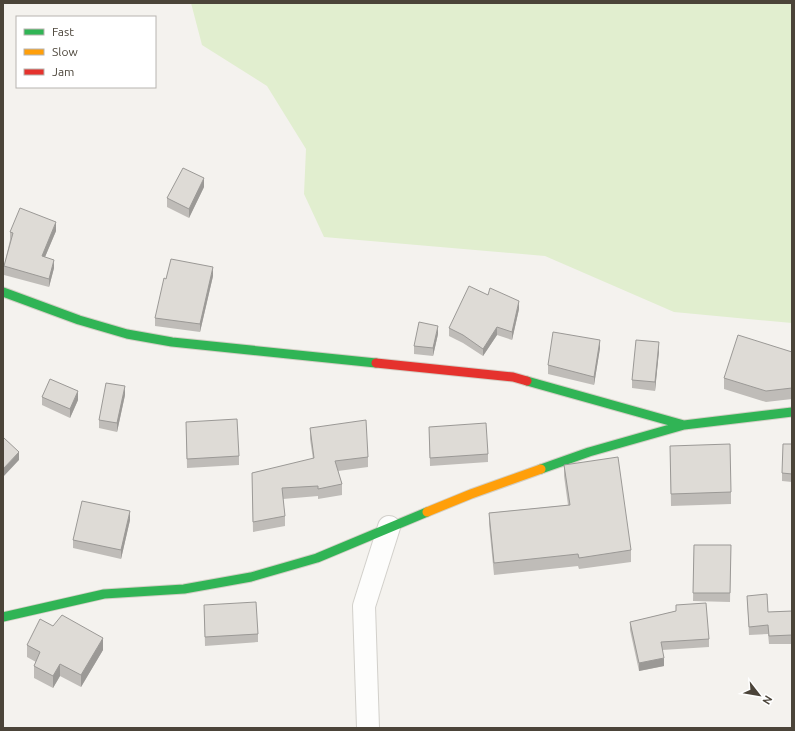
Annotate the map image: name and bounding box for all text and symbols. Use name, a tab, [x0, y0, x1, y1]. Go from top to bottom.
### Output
legend	[16, 16, 156, 88]
text: Fast	[52, 25, 74, 38]
text: Slow	[52, 45, 78, 58]
text: Jam	[52, 65, 74, 78]
north arrow	[739, 675, 779, 715]
text: N	[760, 694, 775, 707]

